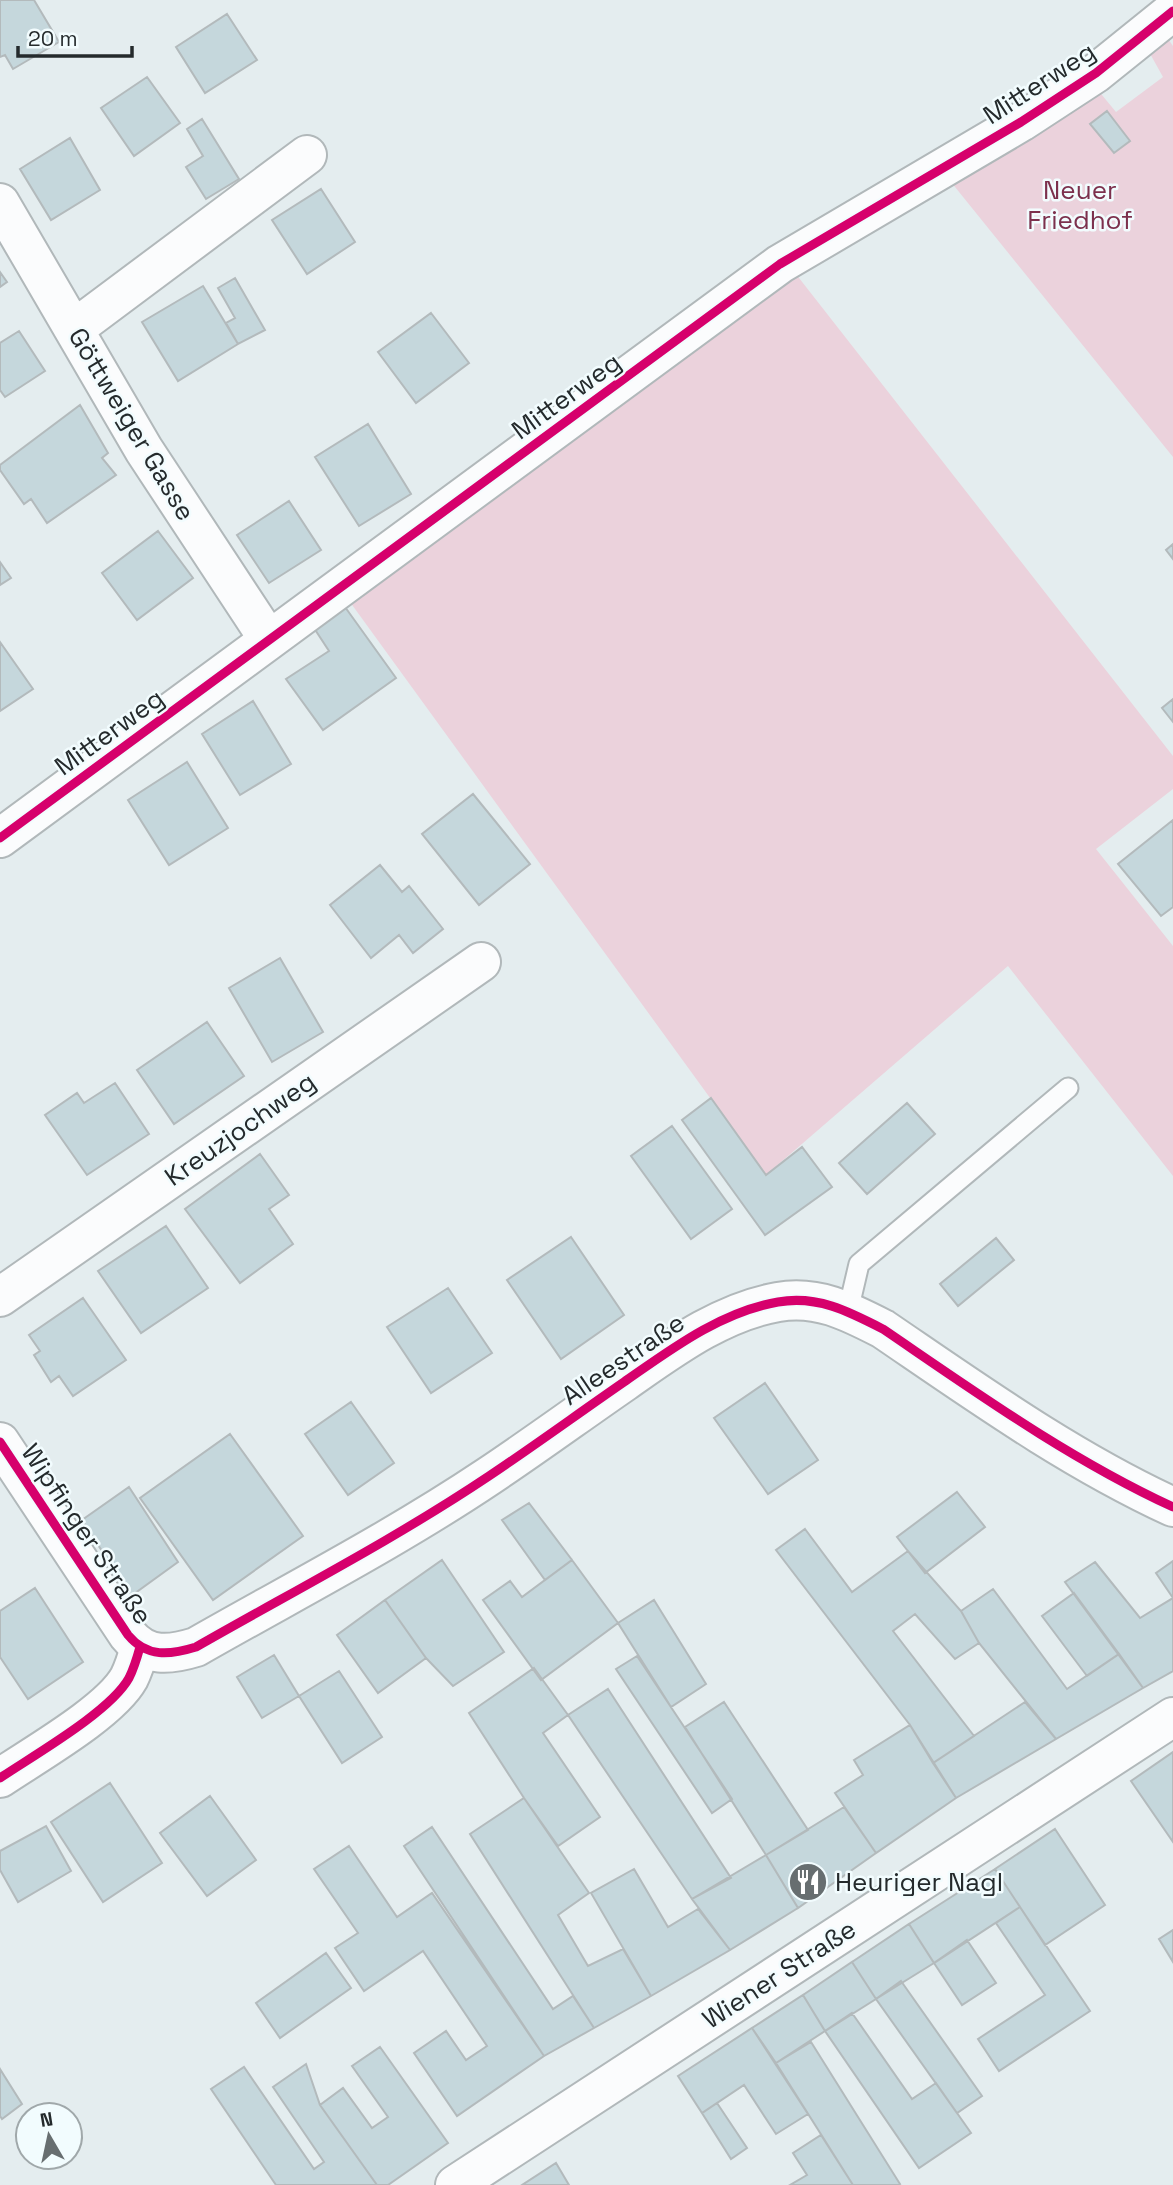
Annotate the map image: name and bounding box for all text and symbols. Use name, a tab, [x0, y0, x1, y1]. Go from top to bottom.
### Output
scale bar	[18, 14, 131, 58]
text: 20 m	[28, 25, 78, 52]
street label: Mitterweg	[976, 34, 1102, 132]
park label: Neuer Friedhof	[1027, 173, 1133, 237]
street label: Göttweiger Gasse	[61, 321, 203, 527]
street label: Mitterweg	[505, 345, 627, 447]
street label: Mitterweg	[48, 681, 170, 783]
street label: Kreuzjochweg	[158, 1064, 322, 1194]
street label: Alleestraße	[555, 1305, 691, 1413]
street label: Wipfinger Straße	[14, 1437, 160, 1631]
restaurant icon: Heuriger Nagl	[787, 1861, 829, 1903]
place label: Heuriger Nagl	[835, 1865, 1003, 1899]
street label: Wiener Straße	[696, 1912, 862, 2036]
north arrow	[14, 2101, 84, 2171]
text: N	[38, 2106, 55, 2133]

